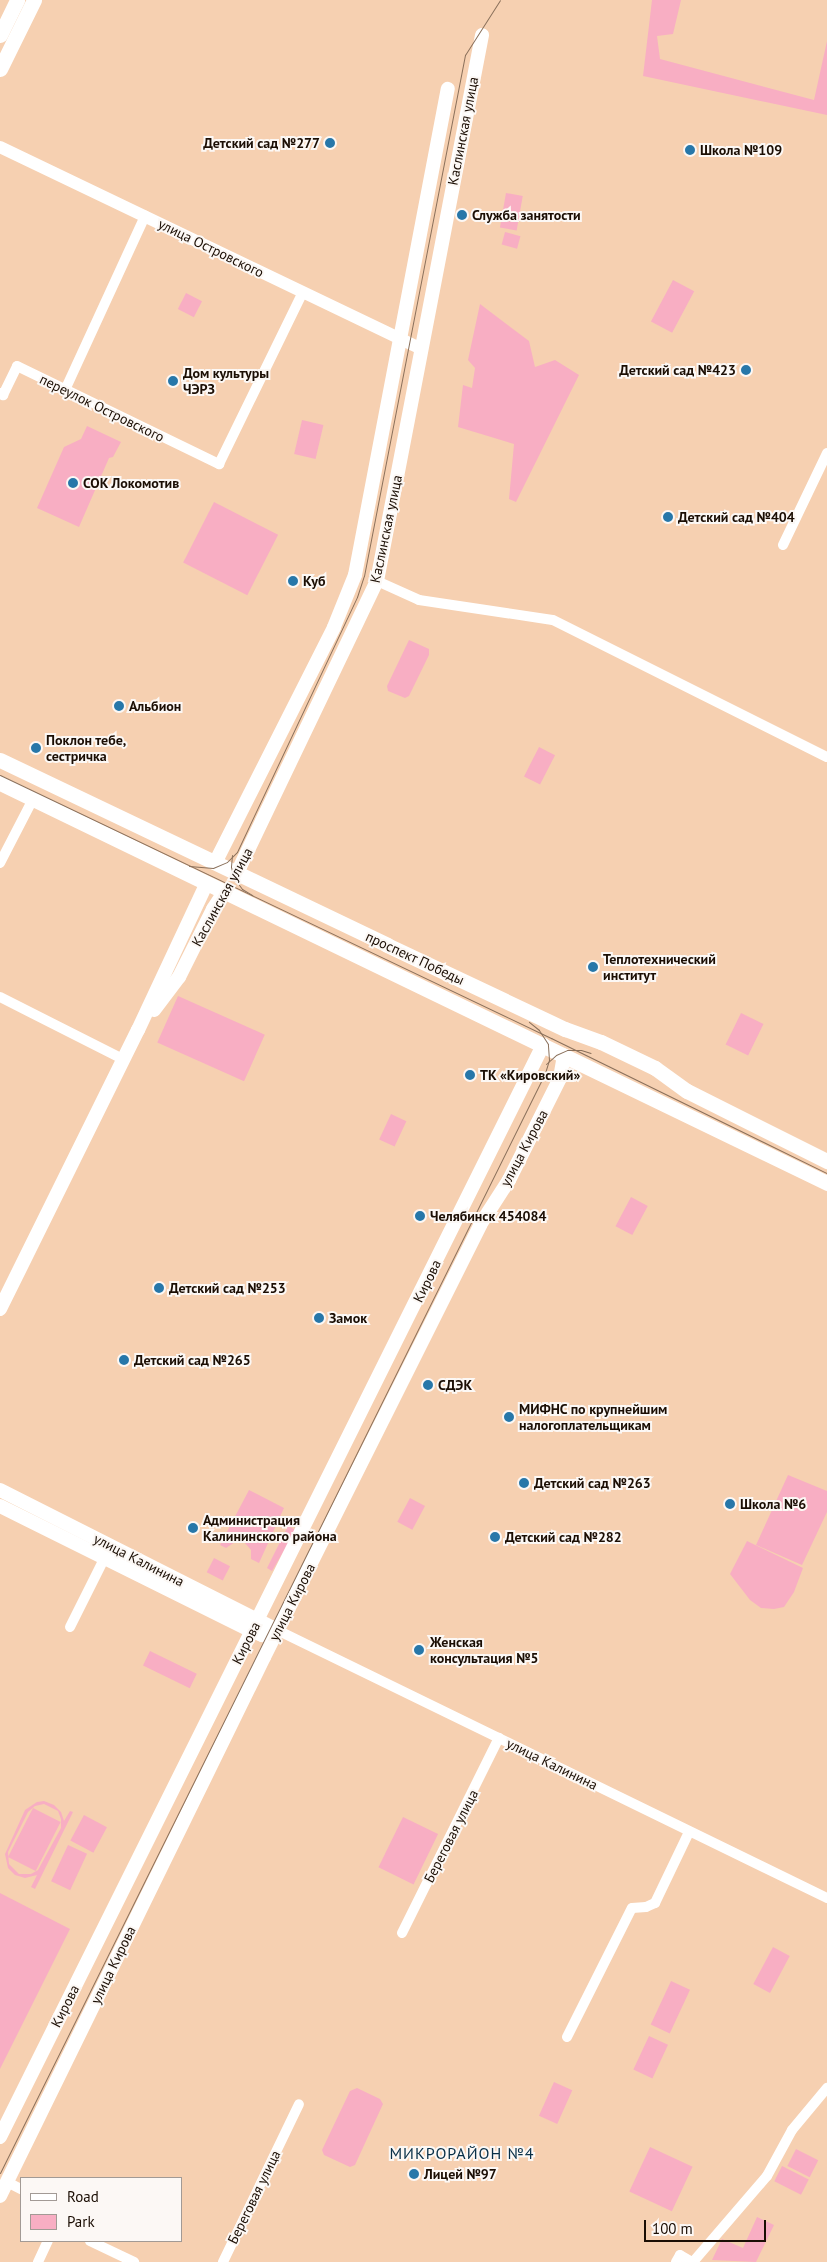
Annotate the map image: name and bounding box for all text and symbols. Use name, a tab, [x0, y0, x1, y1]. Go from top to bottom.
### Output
street label: Каслинская улица	[444, 75, 482, 187]
place label: Детский сад №277	[203, 135, 320, 151]
marker: Детский сад №277	[324, 137, 336, 149]
place label: Школа №109	[700, 142, 782, 158]
marker: Школа №109	[684, 144, 696, 156]
place label: Служба занятости	[472, 207, 581, 223]
marker: Служба занятости	[456, 209, 468, 221]
street label: улица Островского	[155, 215, 267, 281]
place label: Детский сад №423	[619, 362, 736, 378]
marker: Детский сад №423	[740, 364, 752, 376]
place label: Дом культуры ЧЭРЗ	[183, 365, 269, 398]
street label: переулок Островского	[37, 371, 167, 445]
marker: Дом культуры ЧЭРЗ	[167, 375, 179, 387]
street label: Каслинская улица	[366, 473, 406, 585]
place label: СОК Локомотив	[83, 475, 180, 491]
marker: СОК Локомотив	[67, 477, 79, 489]
place label: Детский сад №404	[678, 509, 795, 525]
marker: Детский сад №404	[662, 511, 674, 523]
place label: Куб	[303, 573, 326, 589]
marker: Куб	[287, 575, 299, 587]
place label: Альбион	[129, 698, 181, 714]
marker: Альбион	[113, 700, 125, 712]
place label: Поклон тебе, сестричка	[46, 732, 127, 764]
marker: Поклон тебе, сестричка	[30, 742, 42, 754]
street label: Каслинская улица	[188, 845, 256, 949]
street label: проспект Победы	[363, 928, 467, 988]
place label: Теплотехнический институт	[603, 951, 716, 984]
marker: Теплотехнический институт	[587, 961, 599, 973]
place label: ТК «Кировский»	[480, 1067, 580, 1083]
marker: ТК «Кировский»	[464, 1069, 476, 1081]
street label: улица Кирова	[497, 1107, 551, 1189]
place label: Челябинск 454084	[430, 1208, 546, 1224]
marker: Челябинск 454084	[414, 1210, 426, 1222]
street label: Кирова	[410, 1257, 444, 1305]
place label: Детский сад №253	[169, 1280, 286, 1296]
marker: Детский сад №253	[153, 1282, 165, 1294]
place label: Замок	[329, 1310, 367, 1326]
marker: Замок	[313, 1312, 325, 1324]
place label: Детский сад №265	[134, 1352, 251, 1368]
marker: Детский сад №265	[118, 1354, 130, 1366]
place label: СДЭК	[438, 1377, 472, 1393]
marker: СДЭК	[422, 1379, 434, 1391]
place label: МИФНС по крупнейшим налогоплательщикам	[519, 1401, 668, 1434]
marker: МИФНС по крупнейшим налогоплательщикам	[503, 1411, 515, 1423]
place label: Детский сад №263	[534, 1475, 651, 1491]
marker: Детский сад №263	[518, 1477, 530, 1489]
place label: Школа №6	[740, 1496, 806, 1512]
marker: Школа №6	[724, 1498, 736, 1510]
place label: Администрация Калининского района	[203, 1512, 337, 1544]
marker: Администрация Калининского района	[187, 1522, 199, 1534]
place label: Детский сад №282	[505, 1529, 622, 1545]
street label: улица Калинина	[91, 1530, 187, 1590]
marker: Детский сад №282	[489, 1531, 501, 1543]
street label: улица Кирова	[265, 1561, 319, 1643]
street label: Кирова	[228, 1619, 264, 1667]
place label: Женская консультация №5	[430, 1634, 539, 1666]
marker: Женская консультация №5	[412, 1643, 426, 1657]
street label: улица Калинина	[504, 1735, 600, 1793]
street label: Береговая улица	[420, 1787, 482, 1885]
street label: улица Кирова	[87, 1923, 139, 2007]
street label: Кирова	[47, 1982, 83, 2030]
district label: МИКРОРАЙОН №4	[388, 2143, 536, 2163]
street label: Береговая улица	[224, 2148, 284, 2246]
place label: Лицей №97	[424, 2166, 497, 2182]
marker: Лицей №97	[408, 2168, 420, 2180]
legend	[20, 2177, 182, 2242]
text: Road	[67, 2187, 99, 2206]
scale bar	[647, 2210, 770, 2242]
text: Park	[67, 2212, 95, 2231]
text: 100 m	[652, 2219, 693, 2238]

